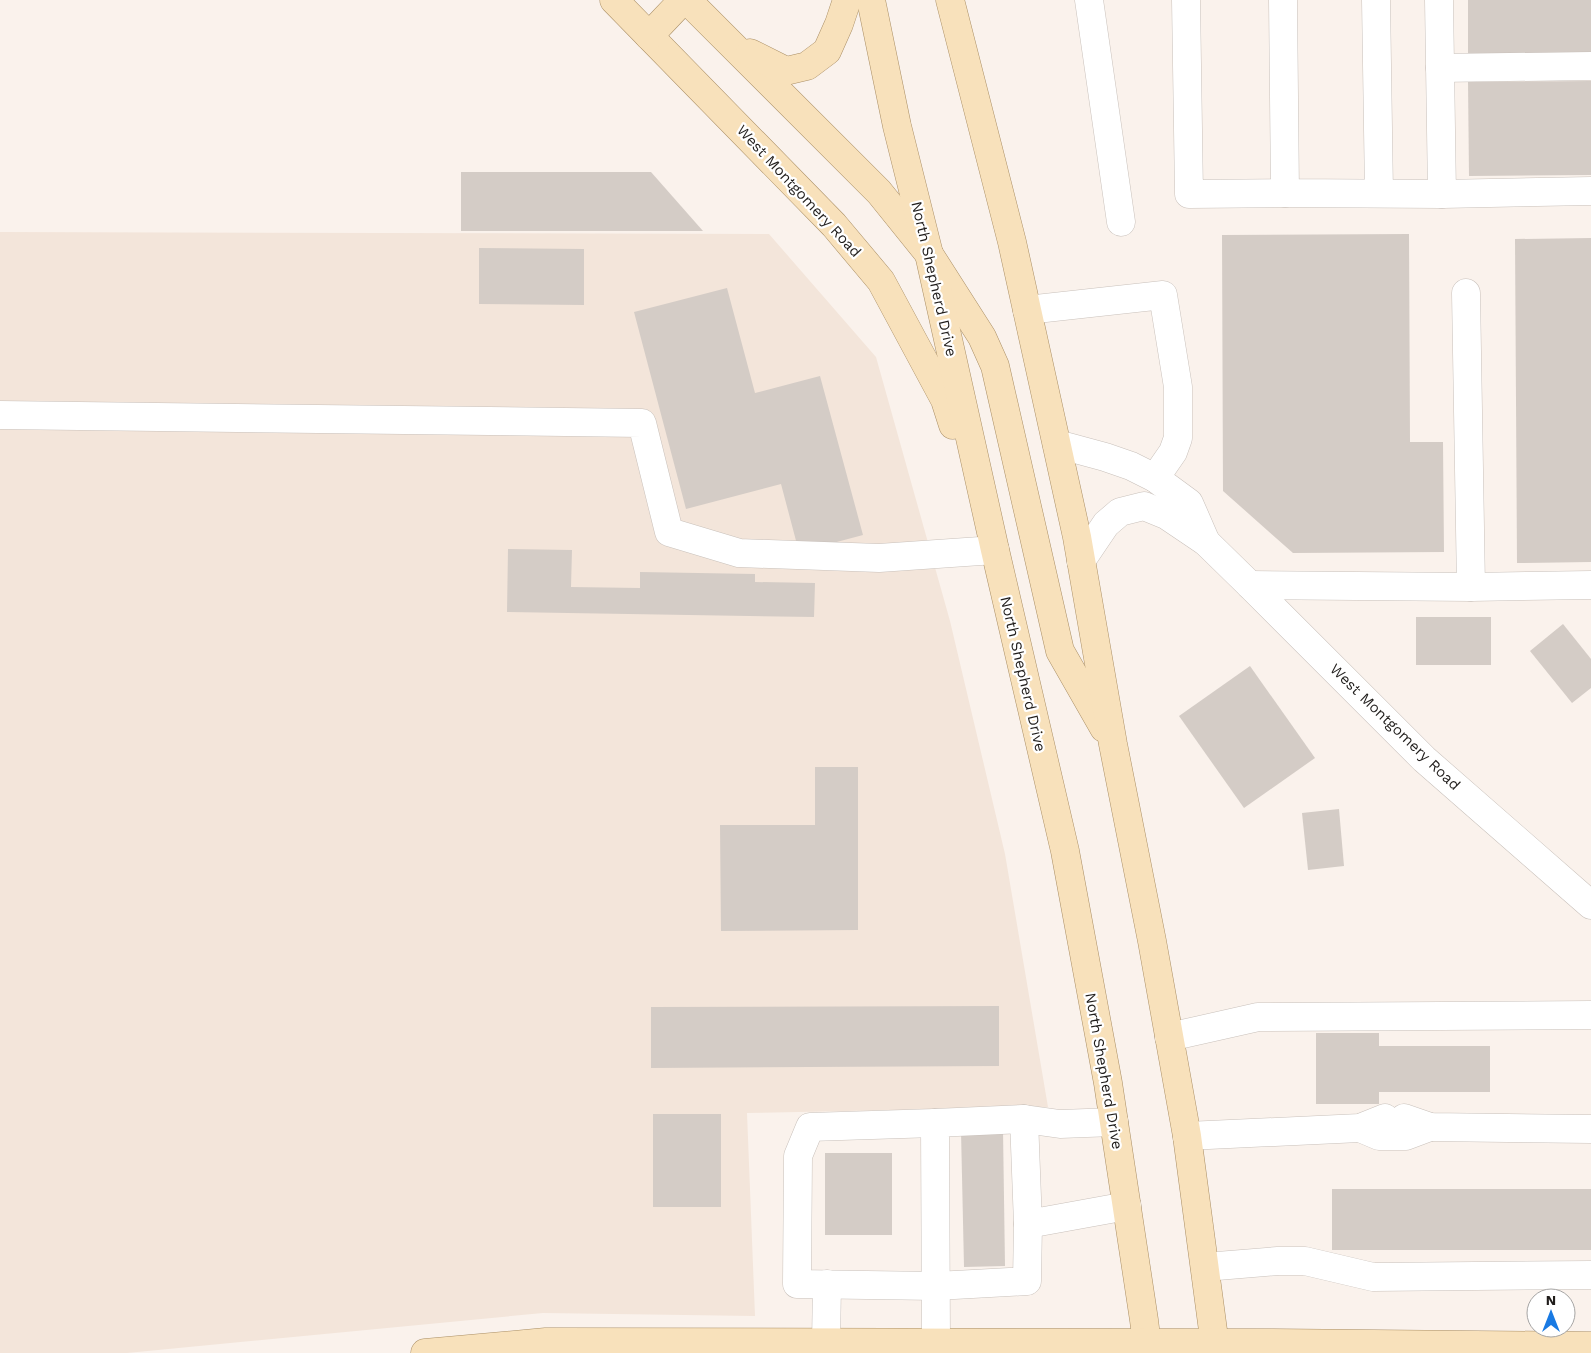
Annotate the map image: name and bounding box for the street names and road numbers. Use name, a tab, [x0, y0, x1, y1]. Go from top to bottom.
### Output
street label: West Montgomery Road	[733, 121, 865, 261]
street label: North Shepherd Drive	[907, 200, 961, 358]
street label: North Shepherd Drive	[996, 595, 1050, 753]
street label: West Montgomery Road	[1326, 660, 1464, 794]
street label: North Shepherd Drive	[1081, 991, 1127, 1151]

